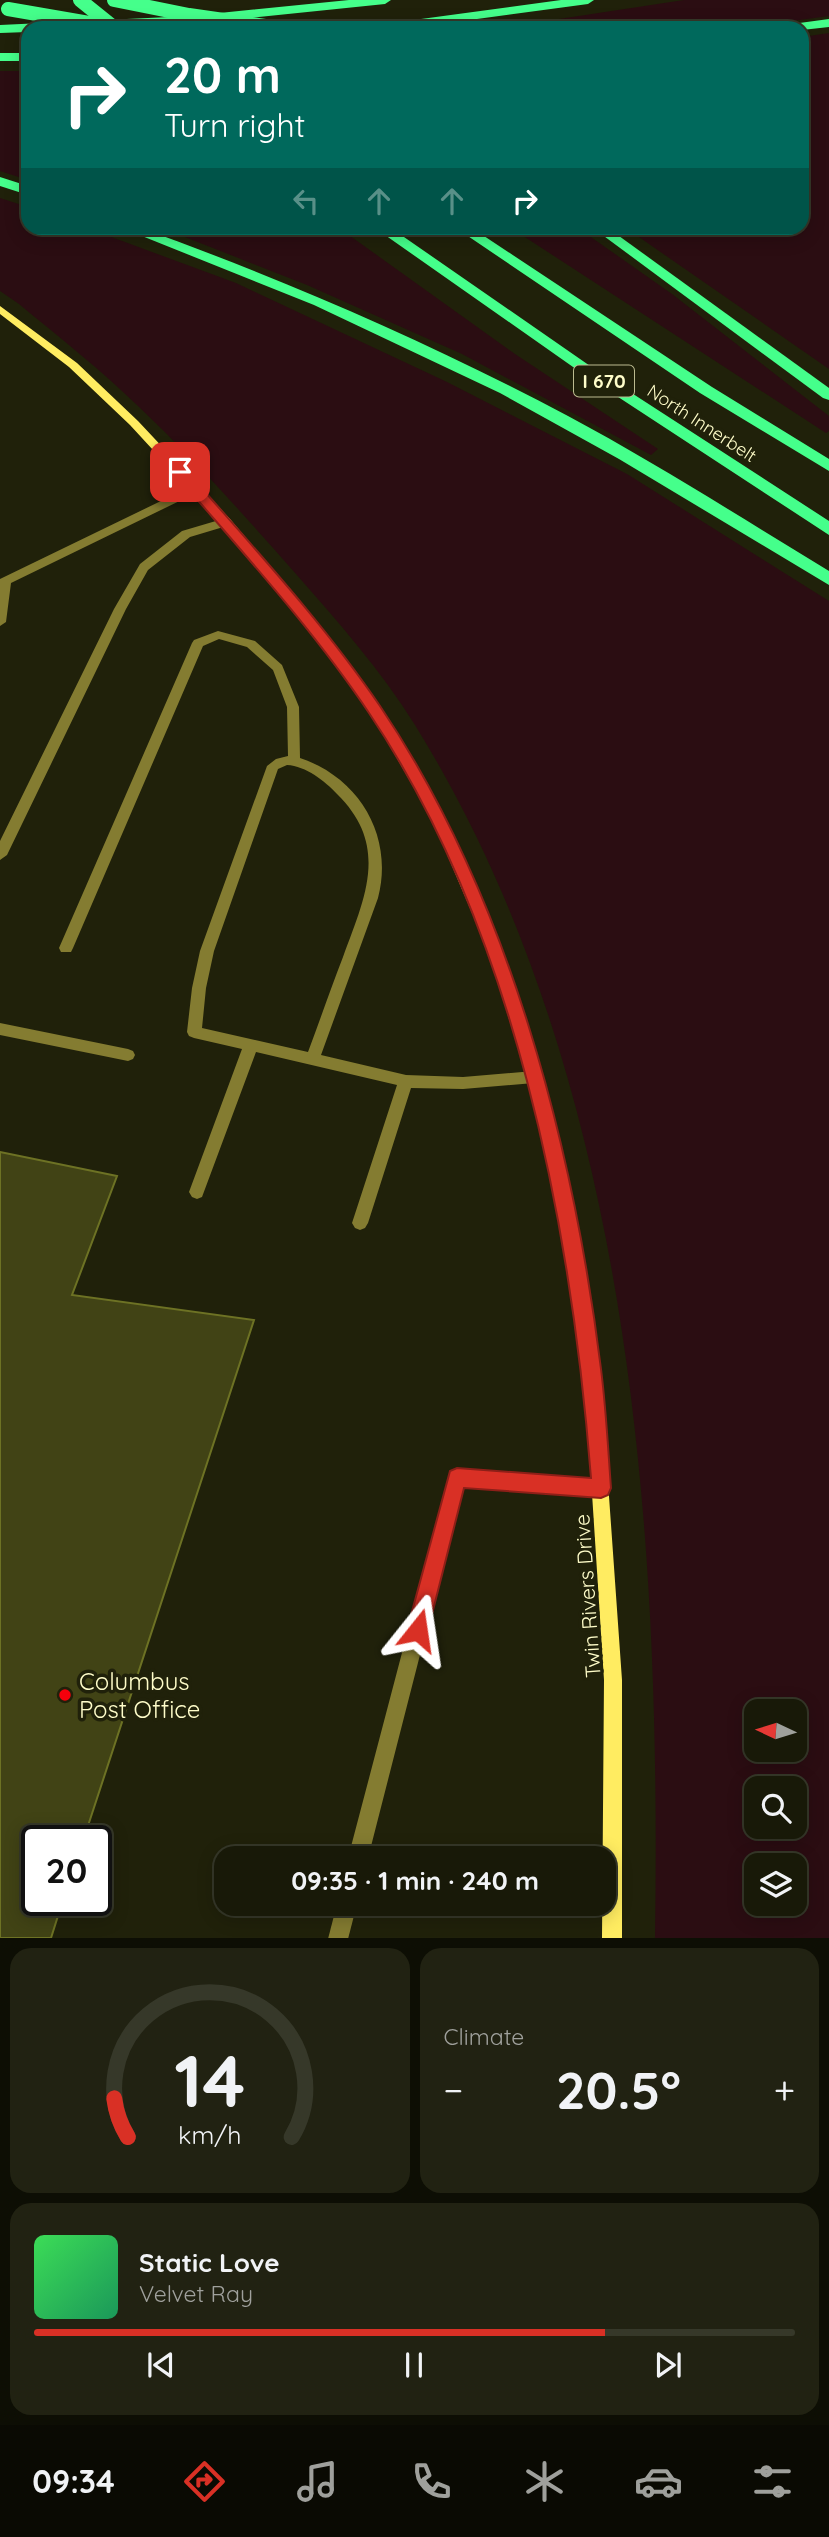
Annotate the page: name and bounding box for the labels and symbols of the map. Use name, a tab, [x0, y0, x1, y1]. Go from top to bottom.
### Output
road number: I 670	[574, 366, 634, 396]
street label: North Innerbelt	[643, 379, 761, 467]
pin	[150, 442, 210, 502]
street label: Twin Rivers Drive	[568, 1513, 606, 1679]
position arrow	[381, 1593, 455, 1667]
place label: Columbus Post Office	[79, 1666, 200, 1724]
marker: Columbus Post Office	[57, 1687, 73, 1703]
north arrow	[744, 1699, 807, 1762]
speed limit sign: 20	[21, 1825, 112, 1916]

